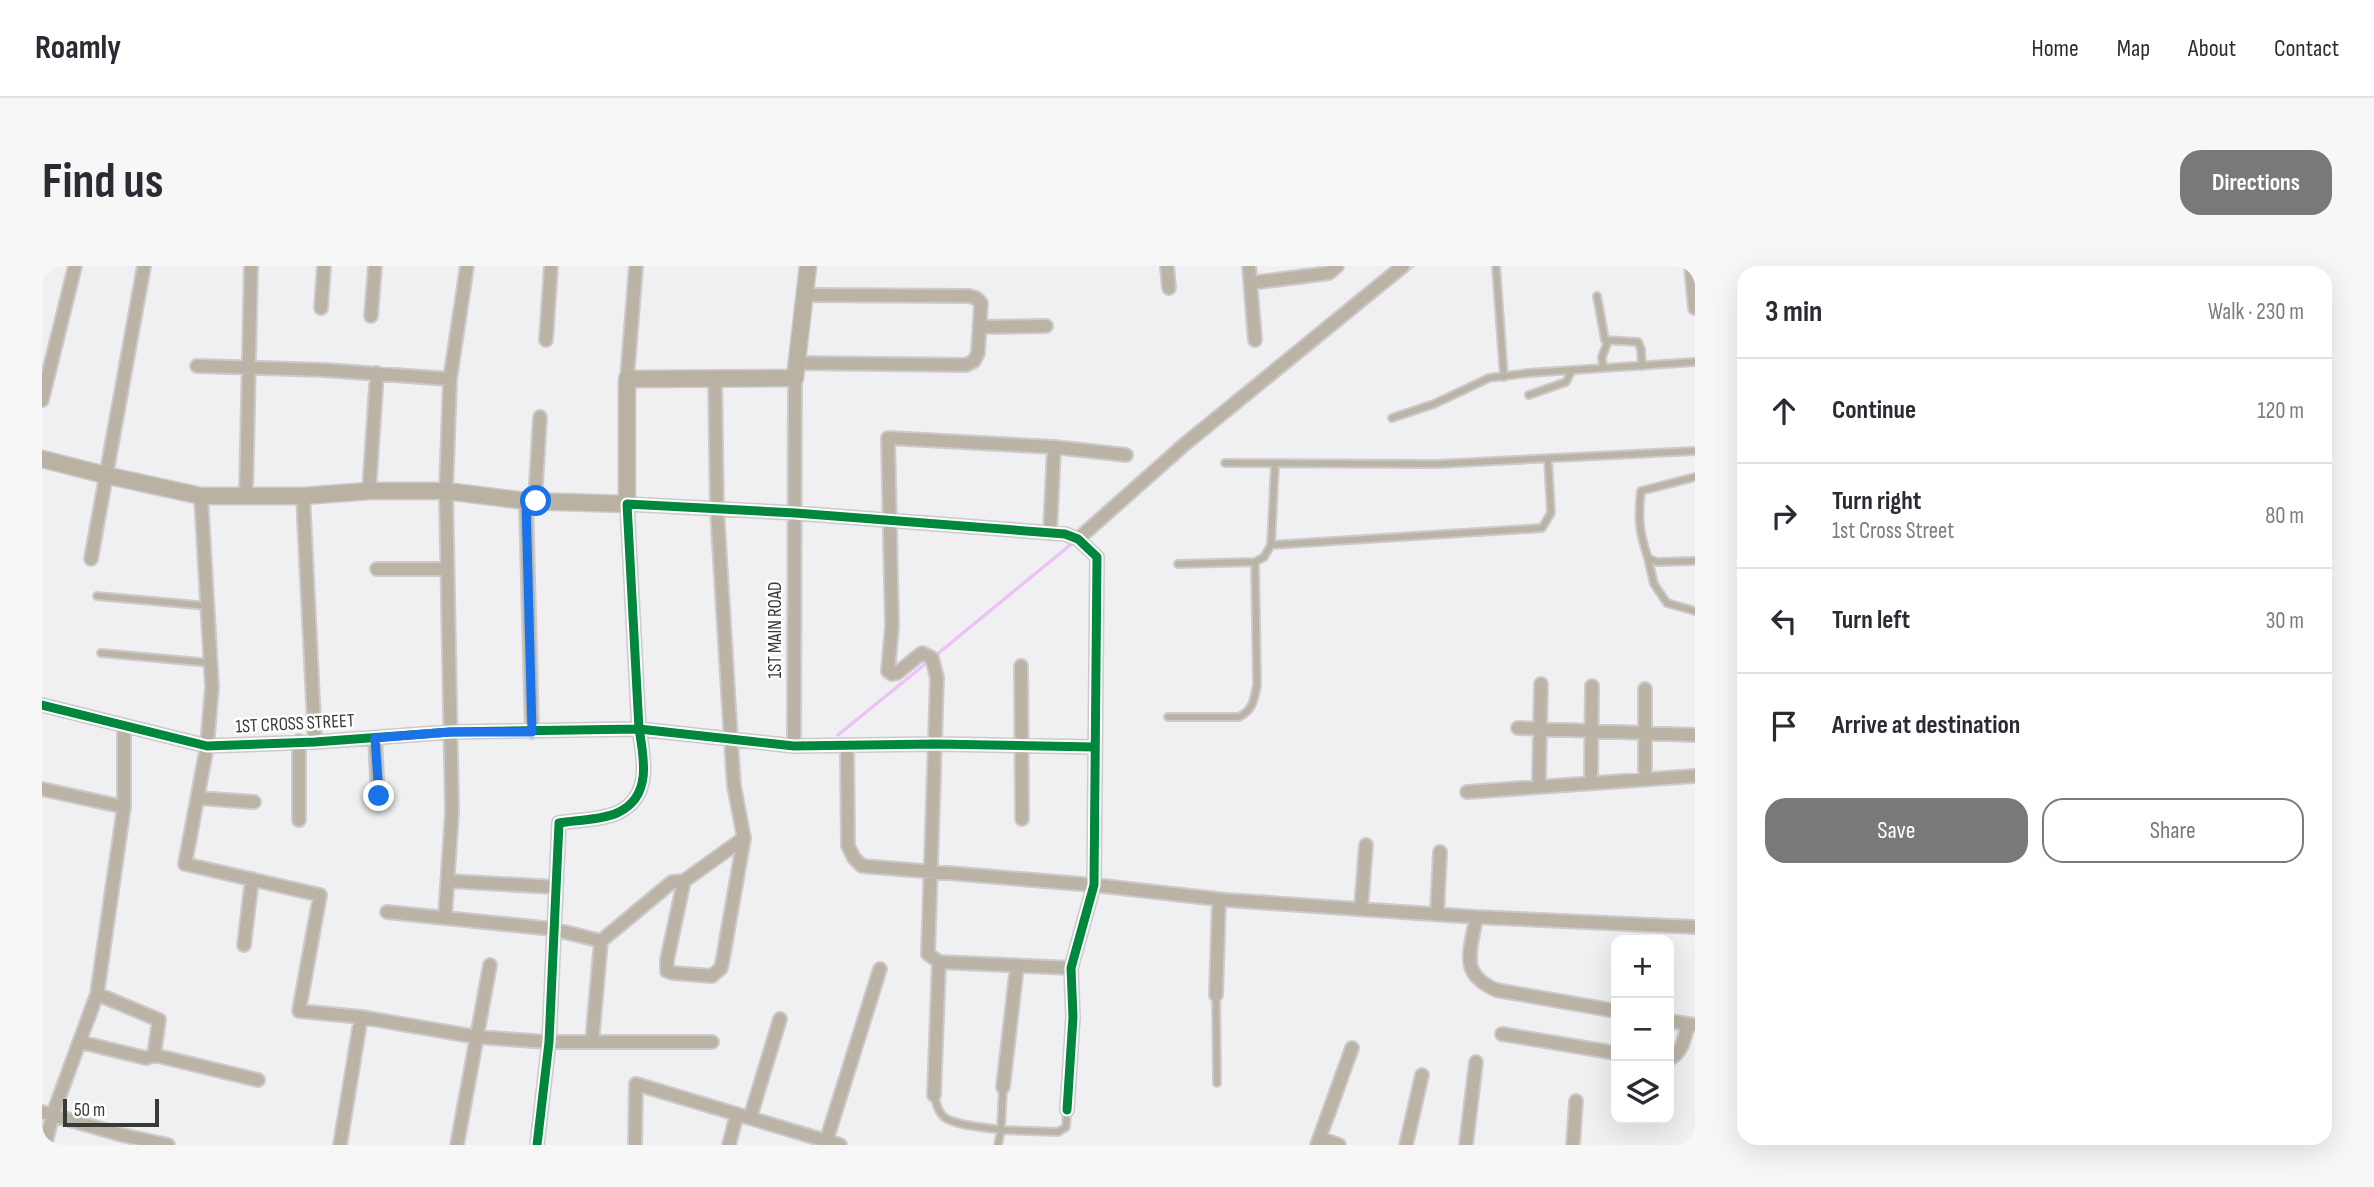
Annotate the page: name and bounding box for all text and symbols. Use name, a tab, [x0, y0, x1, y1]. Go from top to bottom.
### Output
text: Roamly	[35, 28, 121, 68]
text: Home	[2031, 34, 2079, 63]
text: Map	[2117, 34, 2150, 63]
text: About	[2188, 34, 2236, 63]
text: Contact	[2274, 34, 2339, 63]
button: Directions	[2180, 150, 2332, 215]
text: Find us	[42, 153, 164, 212]
text: 3 min	[1765, 294, 1822, 330]
text: Walk · 230 m	[2208, 298, 2304, 326]
icon: ahead	[1765, 392, 1803, 430]
text: Continue	[1832, 395, 1916, 426]
text: 120 m	[2258, 397, 2304, 425]
route start	[520, 485, 551, 516]
text: Turn right	[1832, 486, 1921, 517]
icon: right	[1765, 497, 1803, 535]
text: 80 m	[2265, 502, 2304, 530]
text: 1st Cross Street	[1832, 517, 1954, 545]
street label: 1ST MAIN ROAD	[764, 582, 787, 678]
icon: left	[1765, 602, 1803, 640]
text: Turn left	[1832, 605, 1910, 636]
text: 30 m	[2266, 607, 2304, 635]
icon: arrive	[1765, 707, 1803, 745]
street label: 1ST CROSS STREET	[235, 709, 355, 739]
text: Arrive at destination	[1832, 710, 2020, 741]
route end	[363, 780, 394, 811]
button: Save	[1765, 798, 2028, 863]
button: Share	[2042, 798, 2304, 863]
map controls	[1611, 935, 1674, 1124]
button: +	[1611, 935, 1674, 998]
button: −	[1611, 998, 1674, 1061]
button: layers	[1611, 1061, 1674, 1124]
scale bar	[63, 1096, 159, 1128]
text: 50 m	[74, 1099, 105, 1122]

